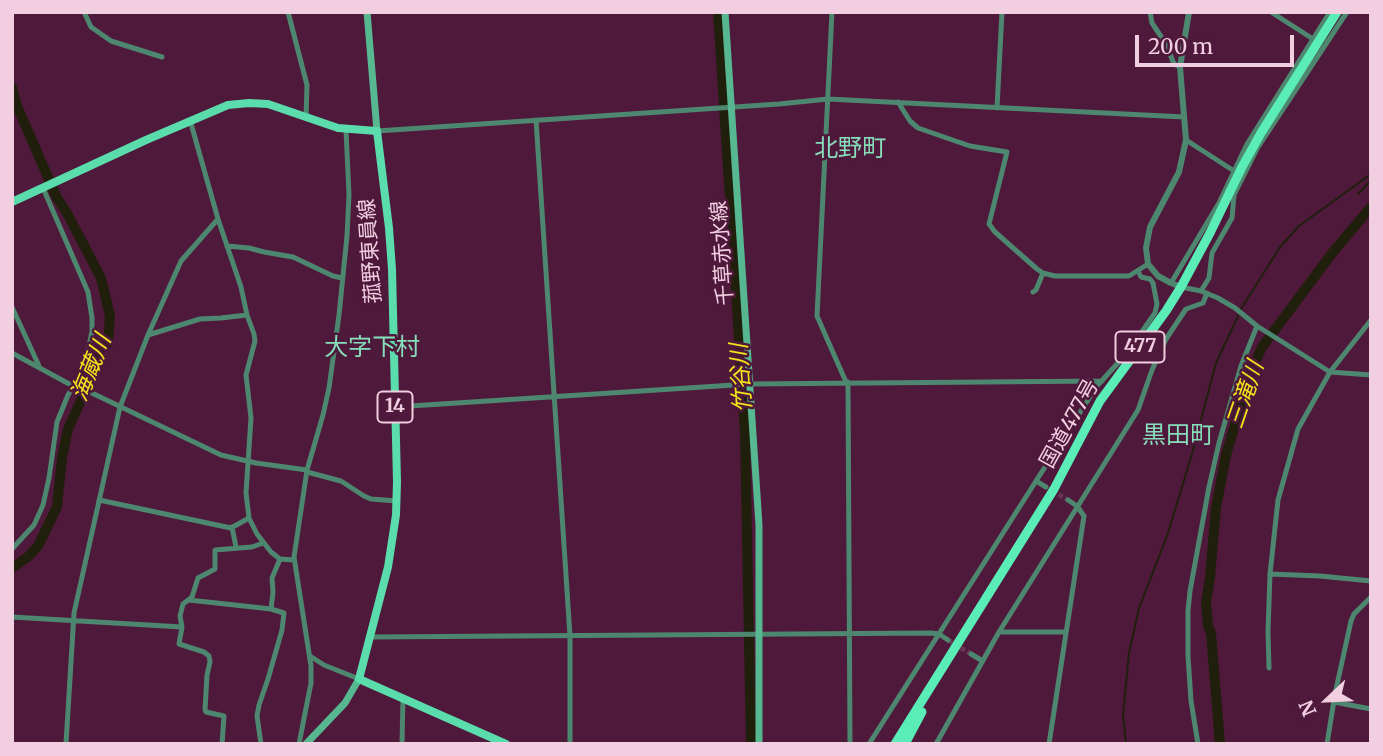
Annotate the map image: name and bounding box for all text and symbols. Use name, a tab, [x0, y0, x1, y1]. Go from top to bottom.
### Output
scale bar	[1138, 21, 1297, 65]
text: 200 m	[1148, 33, 1213, 60]
district label: 北野町	[814, 135, 886, 163]
street label: 菰野東員線	[355, 198, 387, 304]
street label: 千草赤水線	[707, 200, 739, 306]
water label: 海蔵川	[66, 331, 118, 405]
road number: 477	[1116, 332, 1164, 362]
district label: 大字下村	[324, 334, 420, 362]
water label: 竹谷川	[726, 343, 758, 413]
water label: 三滝川	[1222, 358, 1270, 432]
street label: 国道477号	[1035, 375, 1105, 473]
road number: 14	[378, 392, 412, 422]
district label: 黒田町	[1142, 422, 1214, 450]
north arrow	[1292, 665, 1362, 735]
text: N	[1294, 697, 1322, 720]

